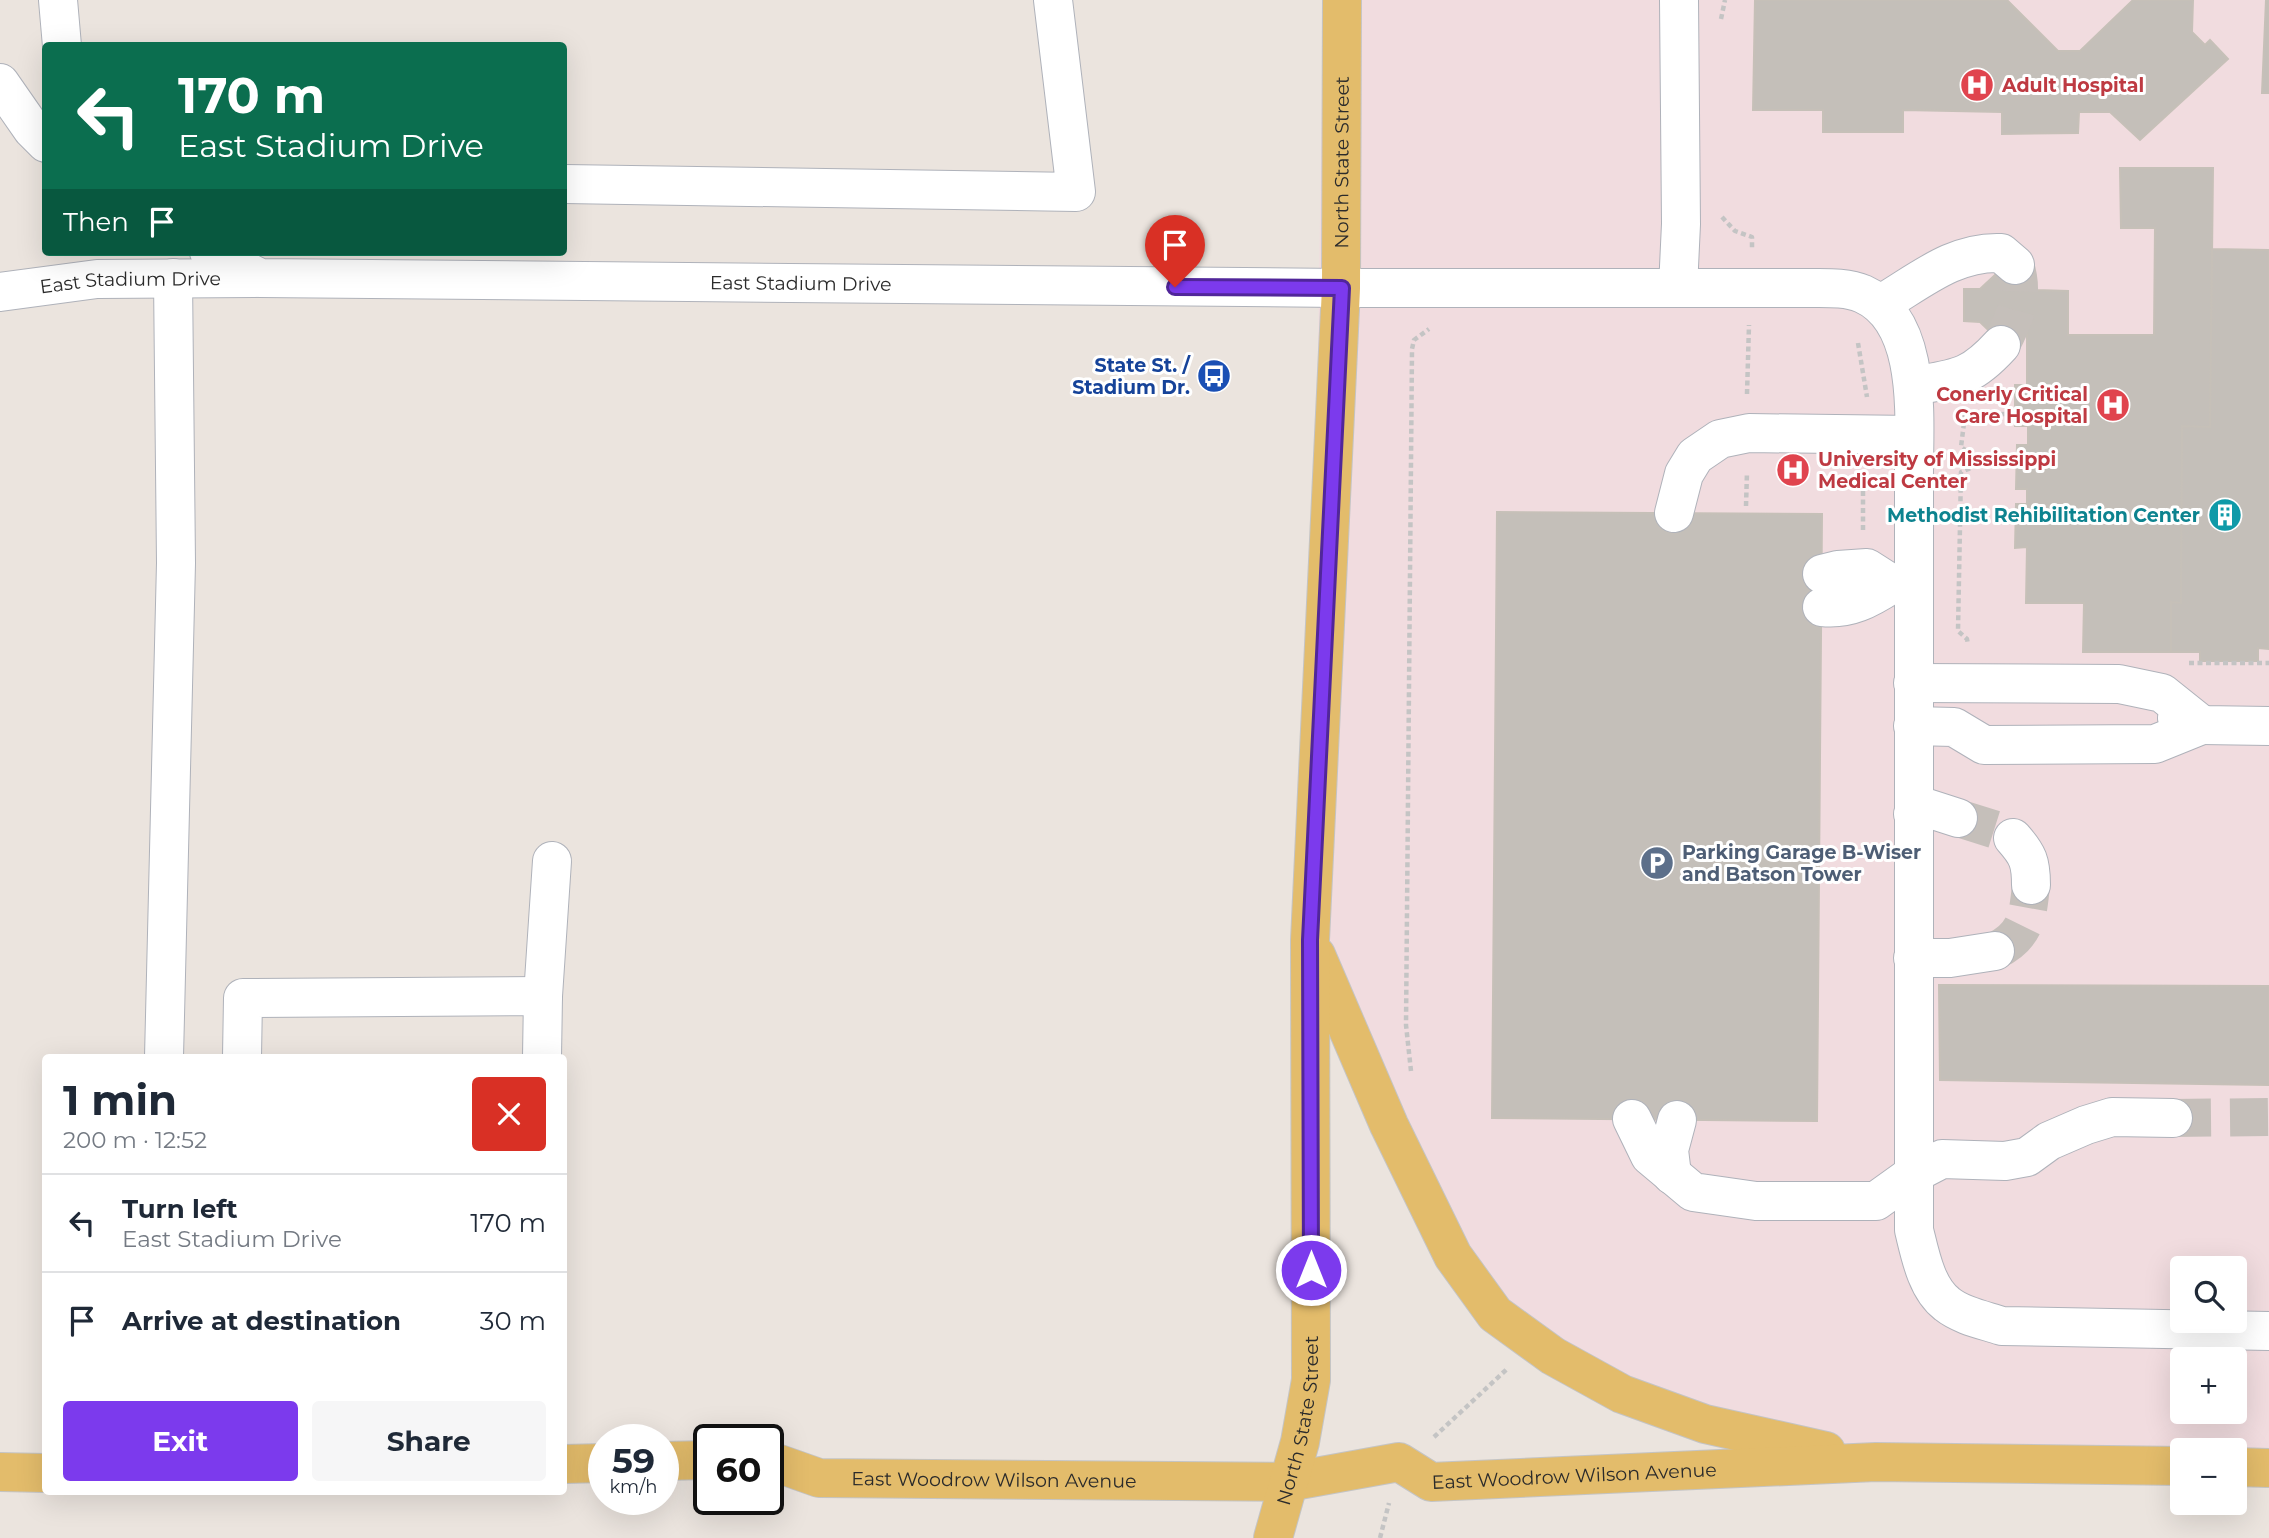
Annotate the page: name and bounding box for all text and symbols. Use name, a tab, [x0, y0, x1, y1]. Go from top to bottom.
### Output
text: 170 m	[178, 66, 325, 125]
hospital icon: Adult Hospital	[1958, 66, 1996, 104]
icon: left	[63, 70, 154, 161]
place label: Adult Hospital	[2001, 74, 2144, 97]
street label: North State Street	[1330, 76, 1354, 249]
text: East Stadium Drive	[178, 126, 484, 165]
icon: arrive	[143, 203, 181, 241]
text: Then	[63, 206, 129, 238]
pin	[1145, 215, 1205, 287]
icon: arrive	[1156, 226, 1194, 264]
street label: East Stadium Drive	[38, 267, 221, 299]
street label: East Stadium Drive	[710, 271, 892, 296]
place label: State St. / Stadium Dr.	[1072, 354, 1192, 399]
bus stop icon: State St. / Stadium Dr.	[1195, 357, 1233, 395]
place label: Conerly Critical Care Hospital	[1936, 383, 2088, 428]
hospital icon: Conerly Critical Care Hospital	[2094, 386, 2132, 424]
place label: University of Mississippi Medical Center	[1818, 448, 2056, 493]
hospital icon: University of Mississippi Medical Center	[1774, 451, 1812, 489]
building icon: Methodist Rehibilitation Center	[2206, 496, 2244, 534]
place label: Methodist Rehibilitation Center	[1887, 504, 2200, 527]
place label: Parking Garage B-Wiser and Batson Tower	[1682, 841, 1921, 886]
parking icon: Parking Garage B-Wiser and Batson Tower	[1638, 844, 1676, 882]
text: 1 min	[63, 1074, 177, 1126]
button: close	[472, 1077, 546, 1151]
text: 200 m · 12:52	[63, 1126, 207, 1154]
text: Turn left	[122, 1193, 238, 1225]
icon: left	[63, 1204, 101, 1242]
text: 170 m	[470, 1207, 546, 1239]
text: East Stadium Drive	[122, 1225, 342, 1253]
position arrow	[1274, 1233, 1348, 1307]
map controls	[2170, 1256, 2247, 1515]
button: search	[2170, 1256, 2247, 1333]
icon: arrive	[63, 1302, 101, 1340]
text: Arrive at destination	[122, 1305, 401, 1337]
text: 30 m	[480, 1305, 546, 1337]
street label: North State Street	[1272, 1335, 1323, 1508]
button: +	[2170, 1347, 2247, 1424]
button: Exit	[63, 1401, 298, 1481]
button: Share	[312, 1401, 546, 1481]
speed limit sign: 60	[693, 1424, 784, 1515]
button: −	[2170, 1438, 2247, 1515]
text: 59	[612, 1439, 655, 1482]
street label: East Woodrow Wilson Avenue	[1431, 1458, 1717, 1494]
street label: East Woodrow Wilson Avenue	[851, 1467, 1137, 1493]
text: km/h	[609, 1476, 658, 1498]

